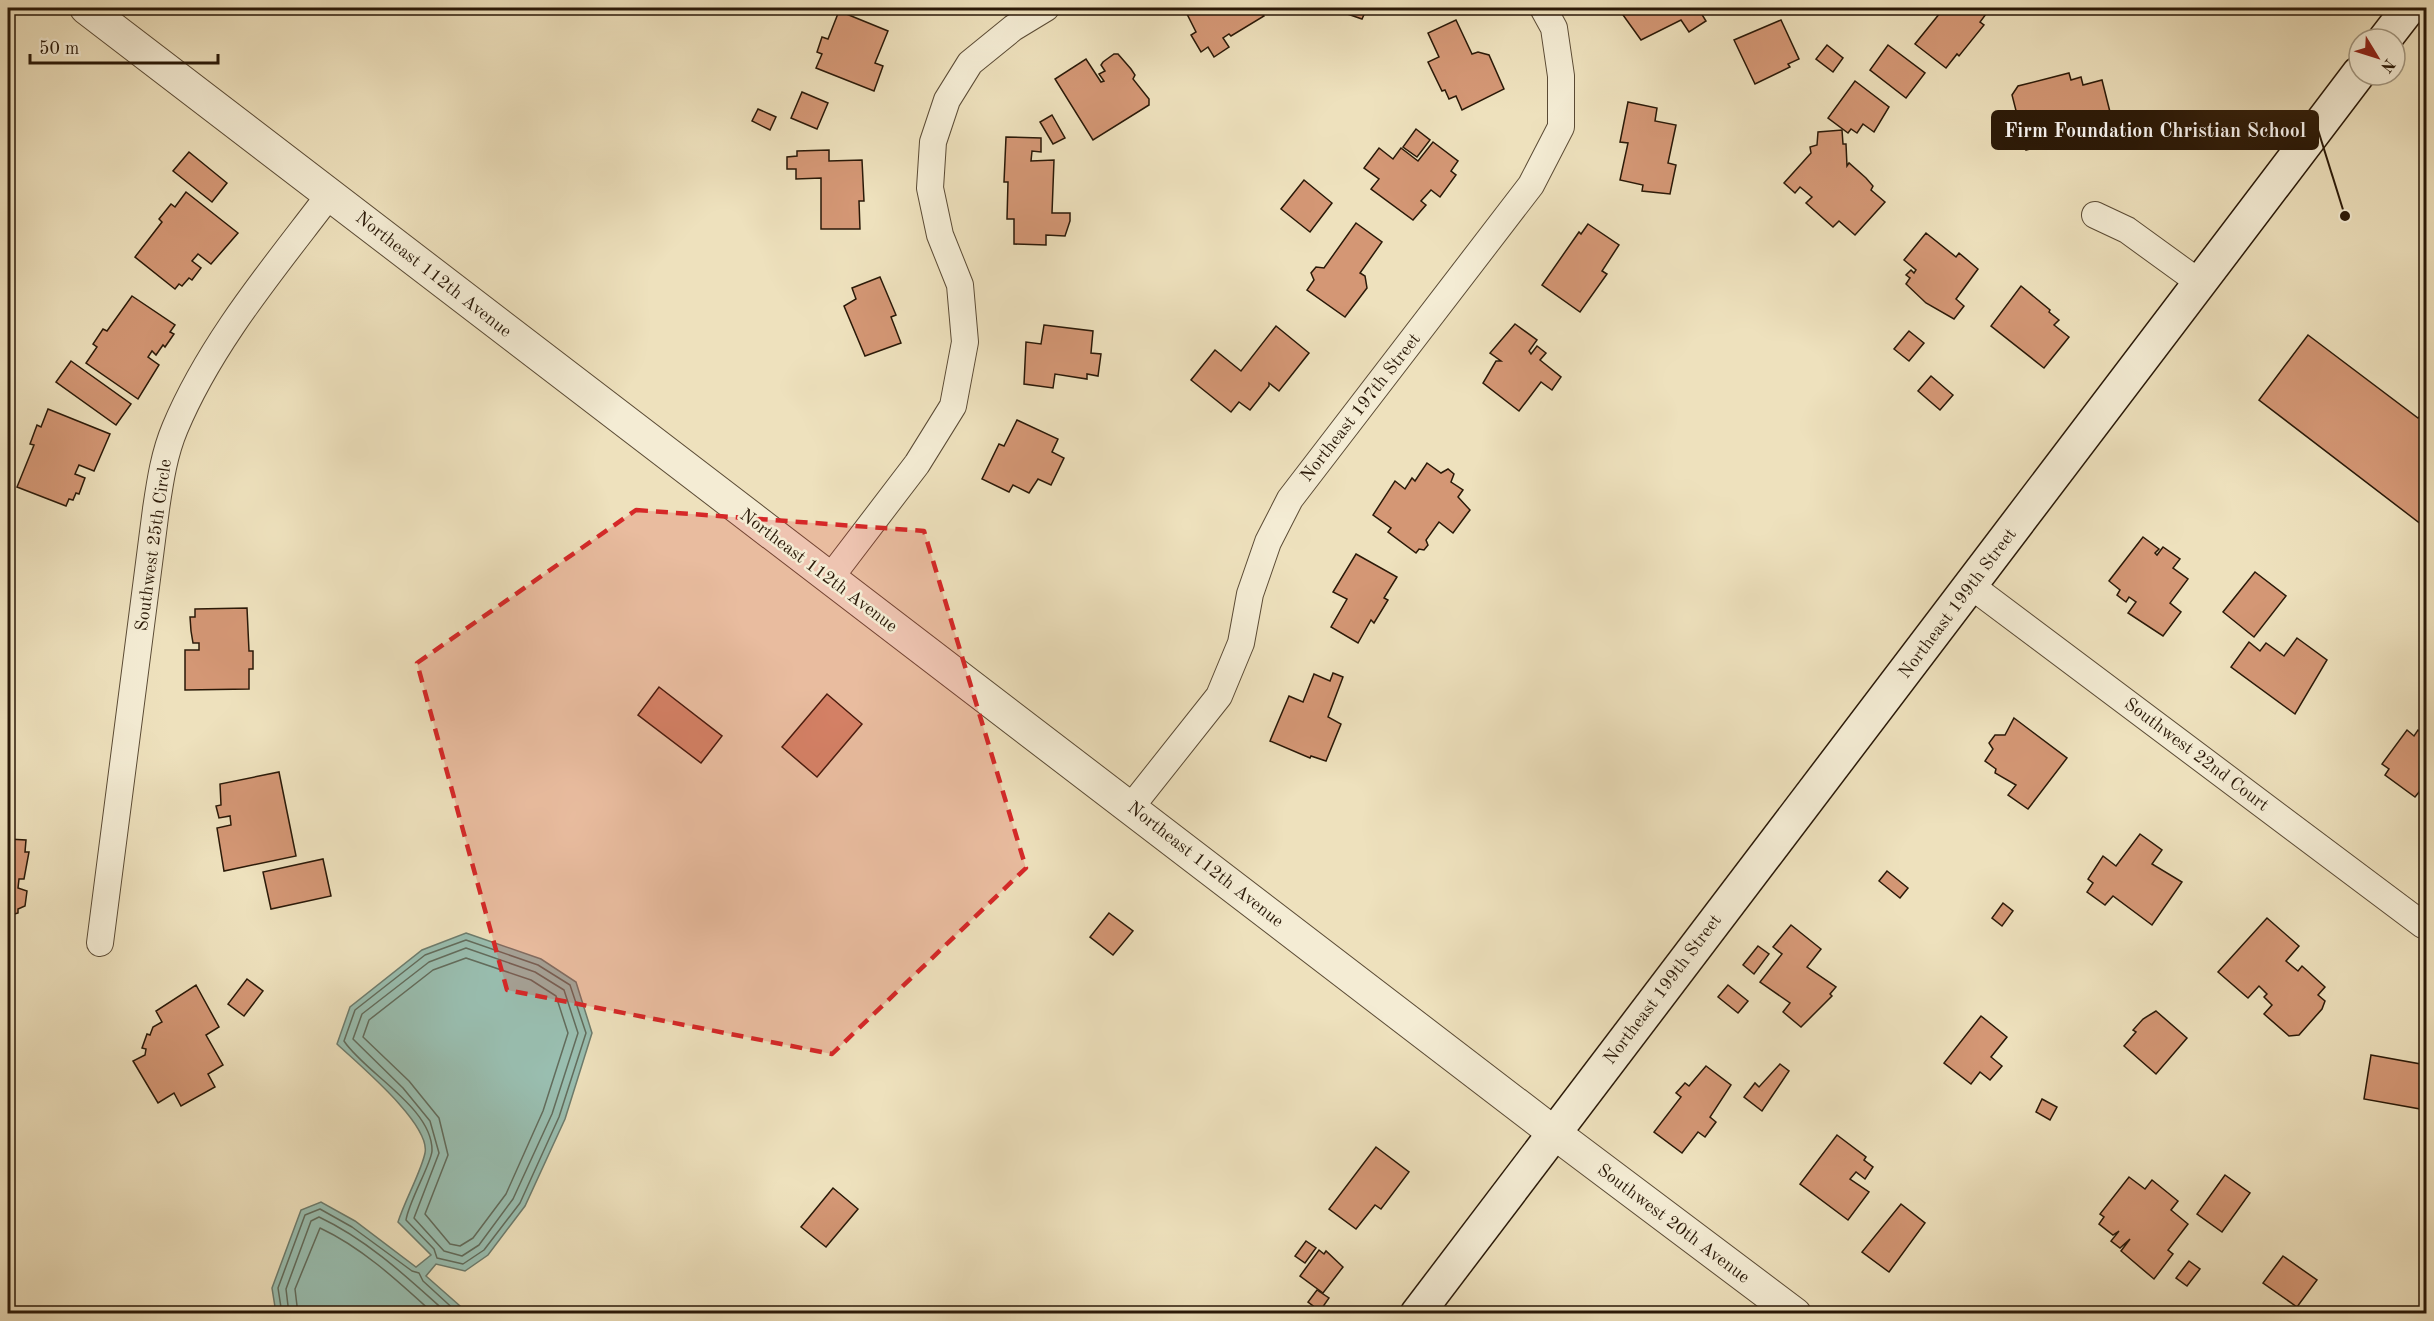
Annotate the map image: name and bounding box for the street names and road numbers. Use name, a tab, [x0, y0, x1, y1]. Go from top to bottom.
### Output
street label: Northeast 112th Avenue	[352, 209, 515, 341]
street label: Northeast 197th Street	[1297, 330, 1424, 485]
street label: Southwest 25th Circle	[133, 458, 175, 632]
street label: Northeast 112th Avenue	[736, 506, 901, 636]
street label: Northeast 199th Street	[1896, 525, 2020, 682]
street label: Southwest 22nd Court	[2121, 695, 2272, 815]
street label: Northeast 112th Avenue	[1124, 799, 1287, 931]
street label: Northeast 199th Street	[1601, 911, 1725, 1068]
street label: Southwest 20th Avenue	[1594, 1161, 1753, 1287]

